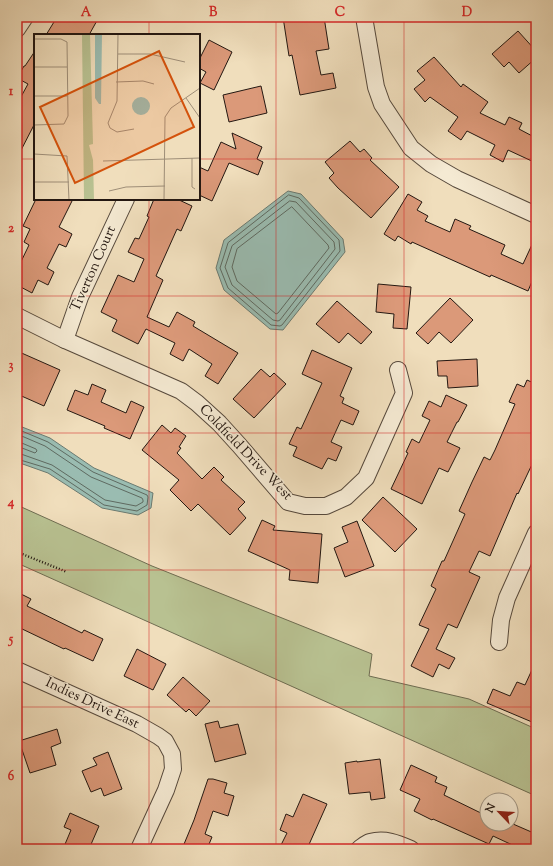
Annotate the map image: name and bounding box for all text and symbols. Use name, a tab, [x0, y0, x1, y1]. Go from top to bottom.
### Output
text: A	[81, 4, 92, 22]
text: B	[209, 4, 218, 22]
text: C	[335, 4, 345, 22]
text: D	[462, 4, 472, 22]
inset map	[34, 34, 200, 200]
text: 1	[9, 83, 14, 101]
text: 2	[8, 220, 15, 238]
street label: Tiverton Court	[66, 223, 122, 315]
text: 3	[8, 357, 14, 375]
street label: Coldfield Drive West	[194, 401, 296, 506]
text: 4	[7, 494, 15, 512]
text: 5	[8, 631, 14, 649]
street label: Indies Drive East	[42, 674, 142, 735]
text: 6	[8, 768, 15, 786]
north arrow	[479, 792, 519, 832]
text: N	[481, 801, 500, 816]

